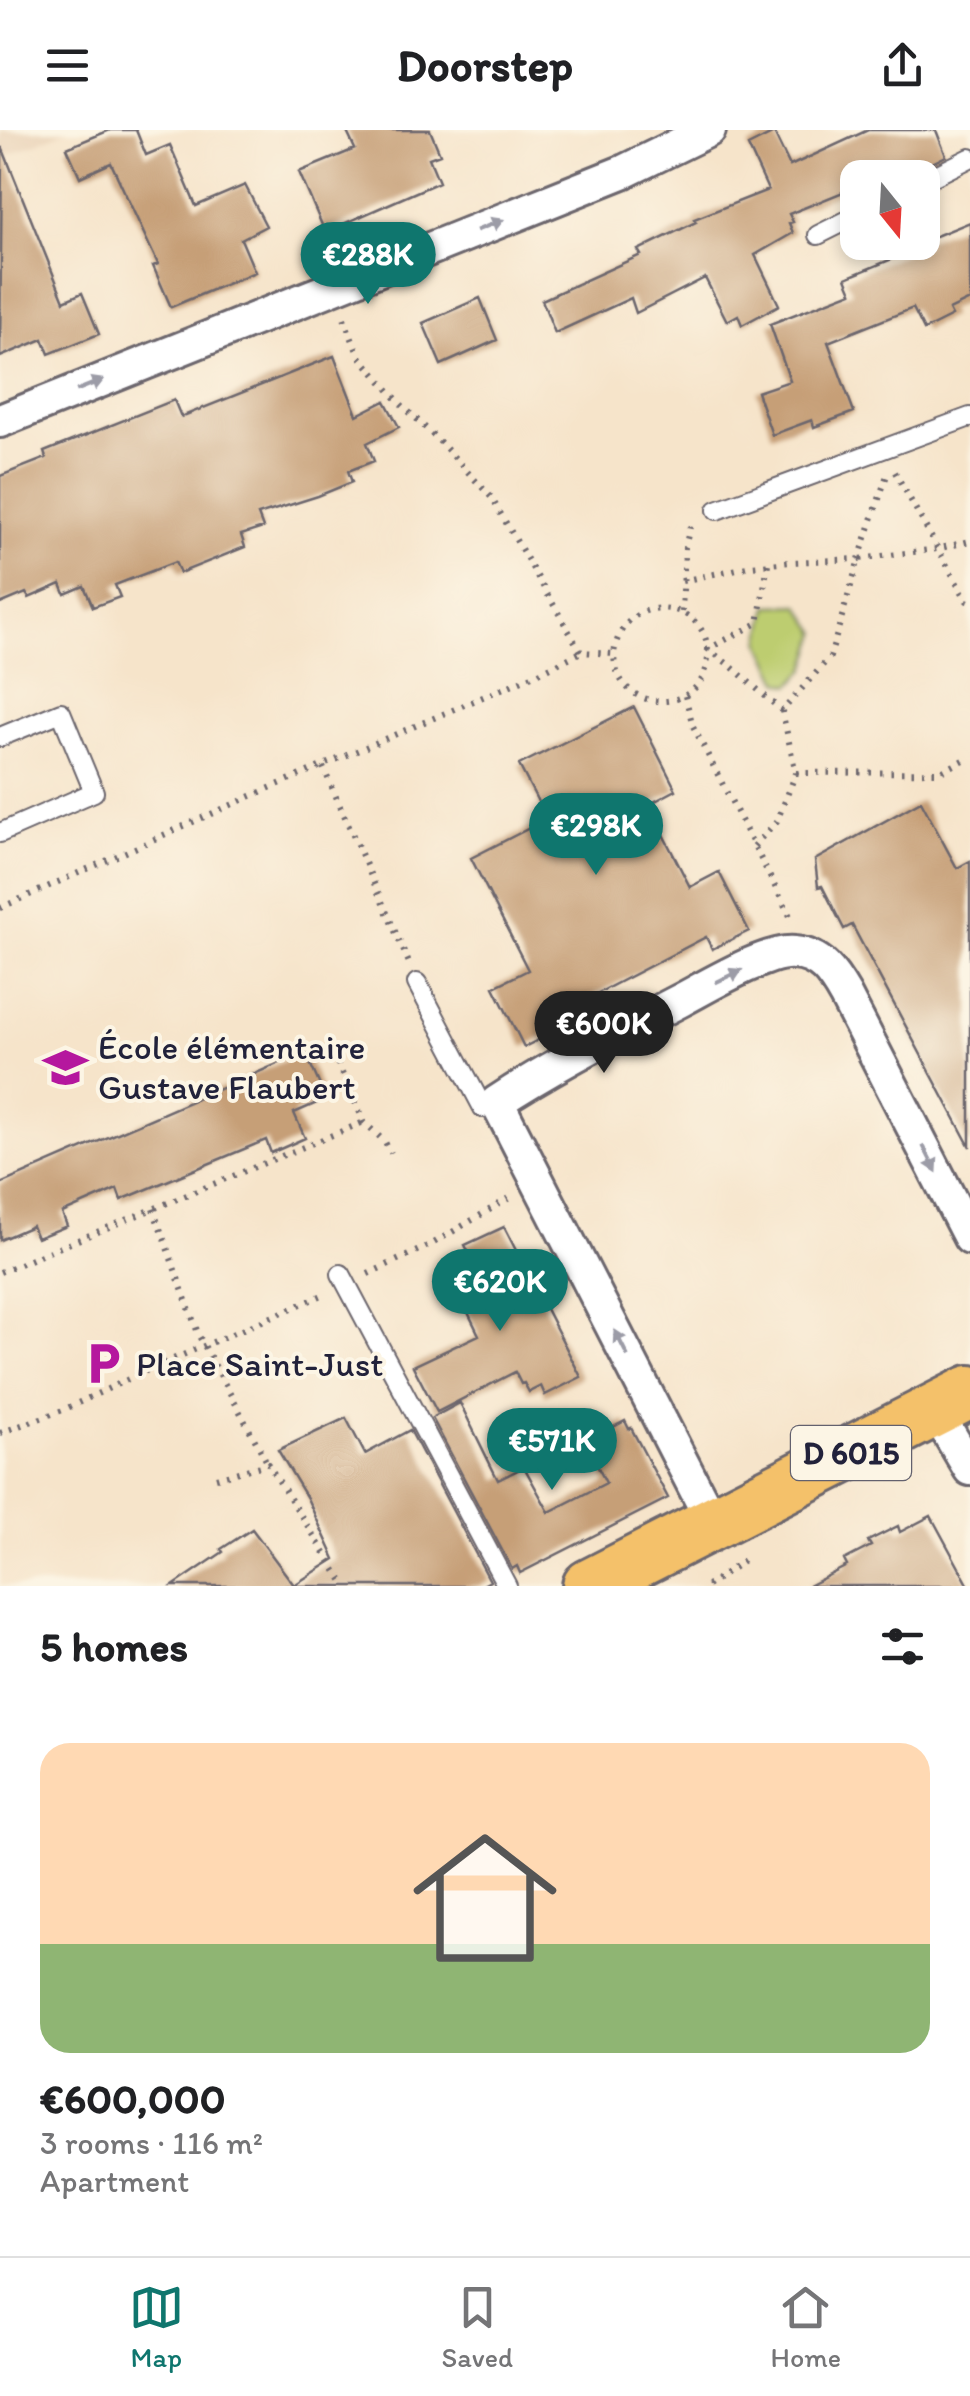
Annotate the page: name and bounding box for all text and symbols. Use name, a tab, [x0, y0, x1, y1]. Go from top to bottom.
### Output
icon: menu	[40, 38, 95, 93]
text: Doorstep	[397, 38, 573, 92]
icon: share	[875, 38, 930, 93]
north arrow	[840, 160, 940, 260]
map controls	[840, 160, 940, 260]
one-way arrow	[475, 217, 505, 233]
pin: €288K	[298, 222, 438, 307]
text: €288K	[323, 235, 413, 273]
one-way arrow	[76, 377, 105, 393]
pin: €298K	[526, 793, 666, 878]
text: €298K	[551, 806, 641, 844]
one-way arrow	[715, 967, 744, 984]
pin: €600K	[534, 991, 674, 1076]
text: €600K	[556, 1004, 652, 1042]
place label: École élémentaire Gustave Flaubert	[98, 1026, 365, 1108]
school or university icon: École élémentaire Gustave Flaubert	[41, 1043, 89, 1091]
one-way arrow	[921, 1145, 938, 1174]
pin: €620K	[430, 1249, 570, 1334]
text: €620K	[454, 1262, 546, 1300]
one-way arrow	[613, 1328, 630, 1357]
parking icon: Place Saint-Just	[79, 1340, 127, 1388]
place label: Place Saint-Just	[136, 1343, 383, 1385]
pin: €571K	[482, 1408, 622, 1493]
text: €571K	[509, 1421, 595, 1459]
road number: D 6015	[791, 1426, 911, 1480]
icon: filters	[875, 1619, 930, 1674]
text: 5 homes	[40, 1621, 188, 1672]
icon: home	[395, 1808, 575, 1988]
text: €600,000	[40, 2073, 226, 2124]
text: 3 rooms · 116 m²	[40, 2124, 263, 2162]
text: Apartment	[40, 2162, 189, 2200]
tab: Map	[129, 2280, 184, 2374]
tab: Saved	[441, 2280, 513, 2374]
tab: Home	[771, 2280, 841, 2374]

